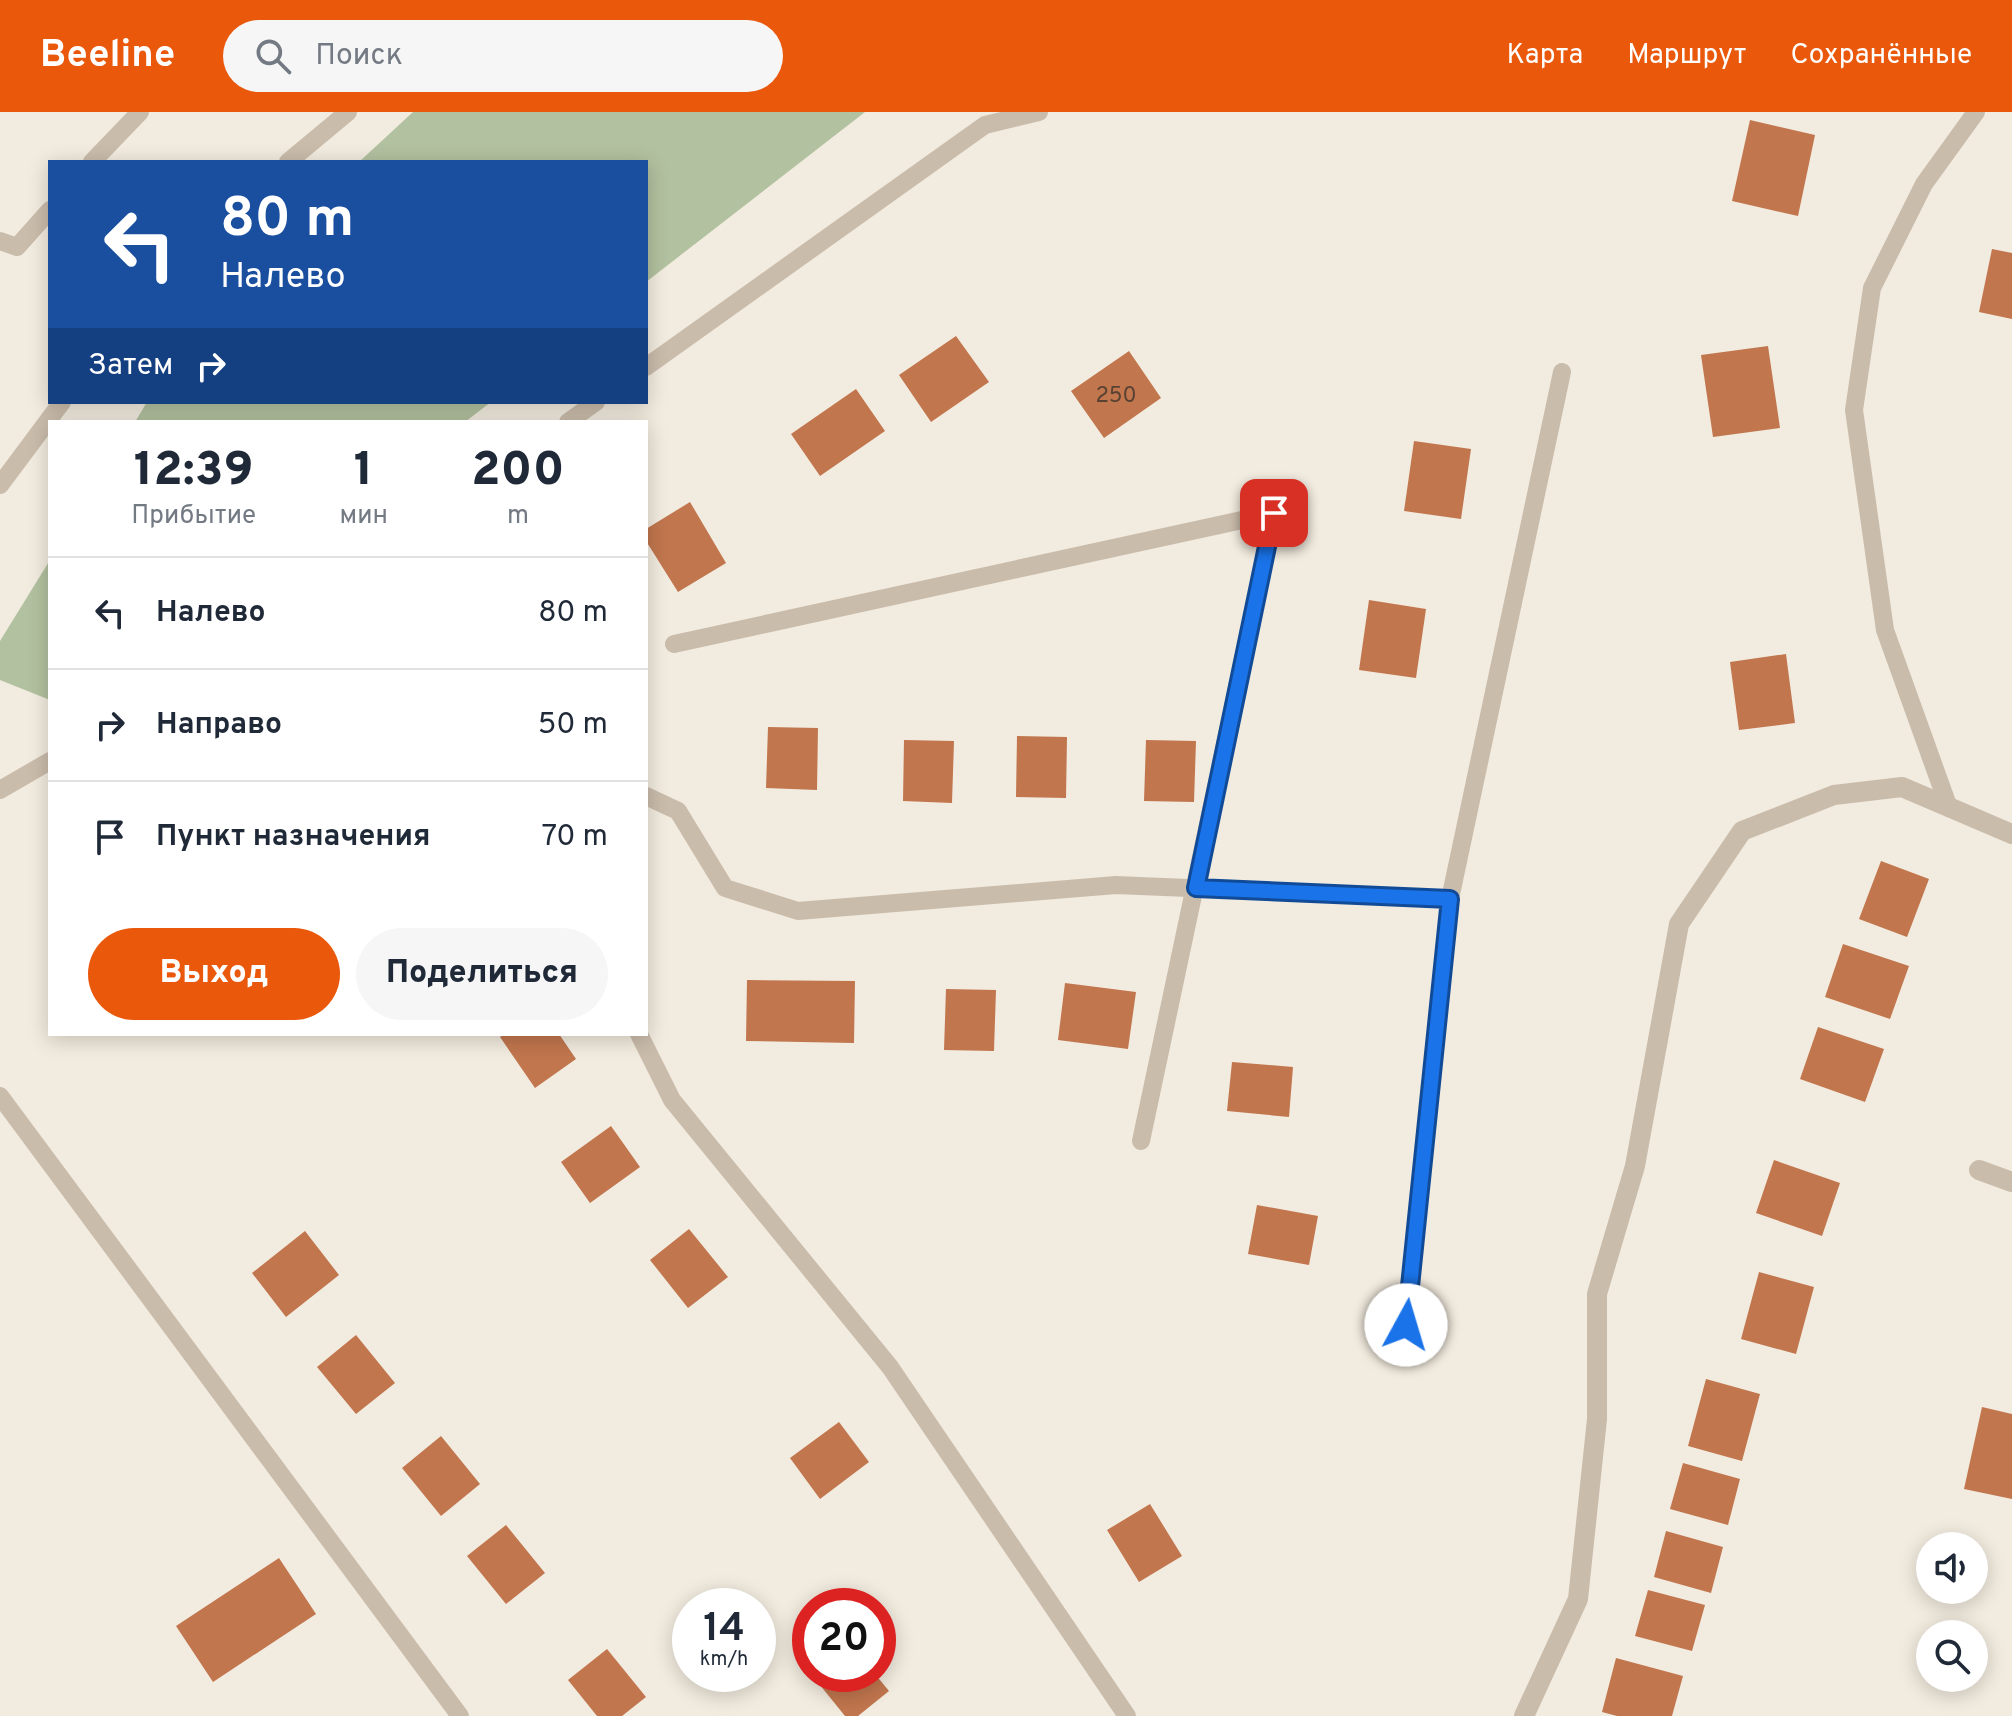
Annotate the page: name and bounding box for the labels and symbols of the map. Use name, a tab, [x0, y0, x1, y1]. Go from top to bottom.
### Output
house number: 250	[1095, 383, 1137, 410]
pin	[1240, 479, 1308, 547]
position arrow	[1364, 1283, 1448, 1367]
speed limit sign: 20	[792, 1588, 896, 1692]

